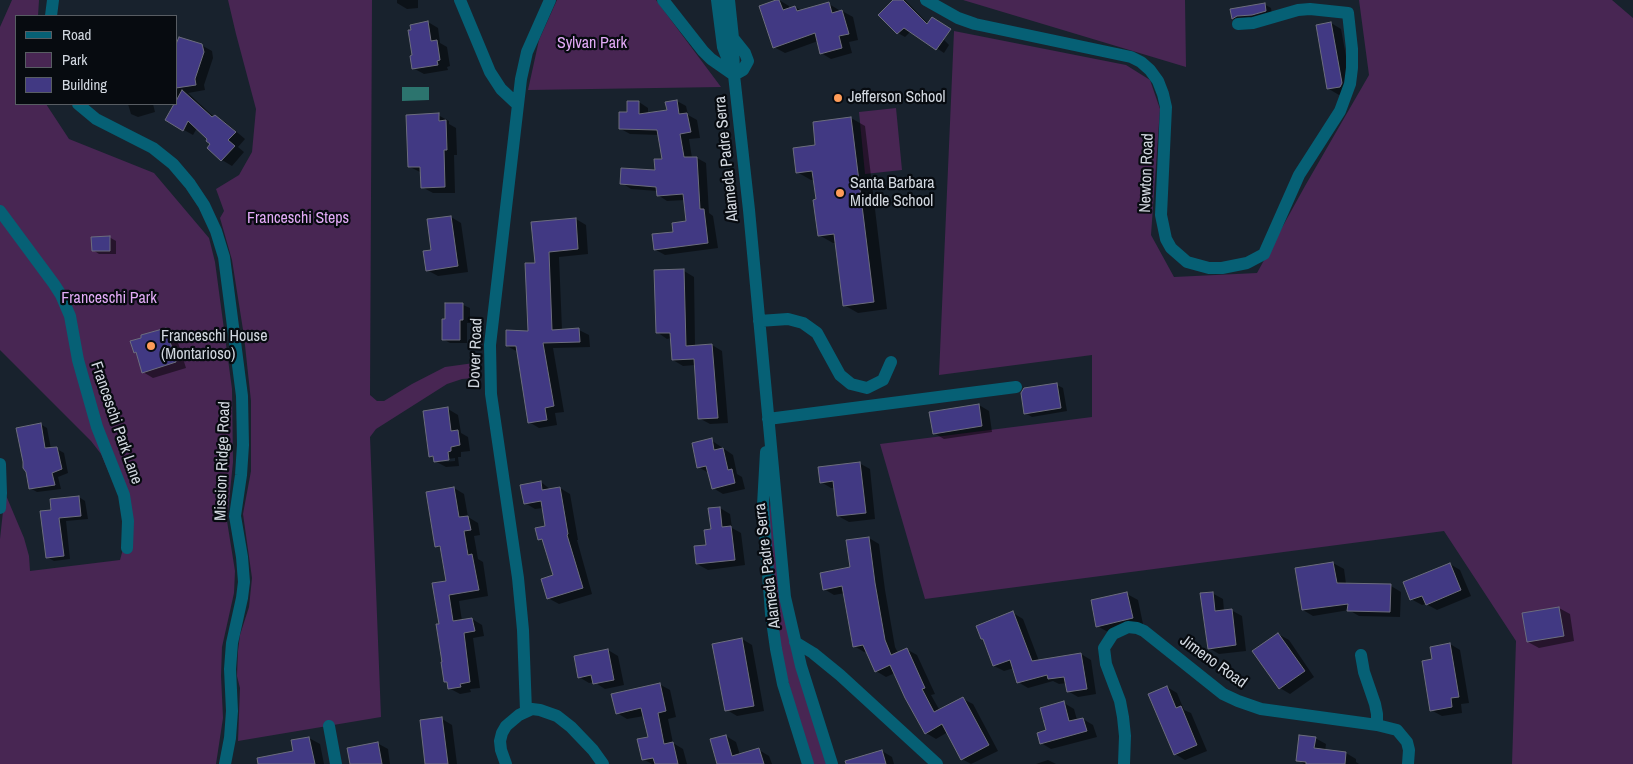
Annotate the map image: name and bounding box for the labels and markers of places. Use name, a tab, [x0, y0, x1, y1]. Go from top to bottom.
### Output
place label: Jefferson School	[848, 88, 946, 108]
marker: Jefferson School	[832, 92, 844, 104]
place label: Santa Barbara Middle School	[850, 174, 935, 212]
marker: Santa Barbara Middle School	[834, 187, 846, 199]
place label: Franceschi House (Montarioso)	[161, 327, 267, 365]
marker: Franceschi House (Montarioso)	[145, 340, 157, 352]

